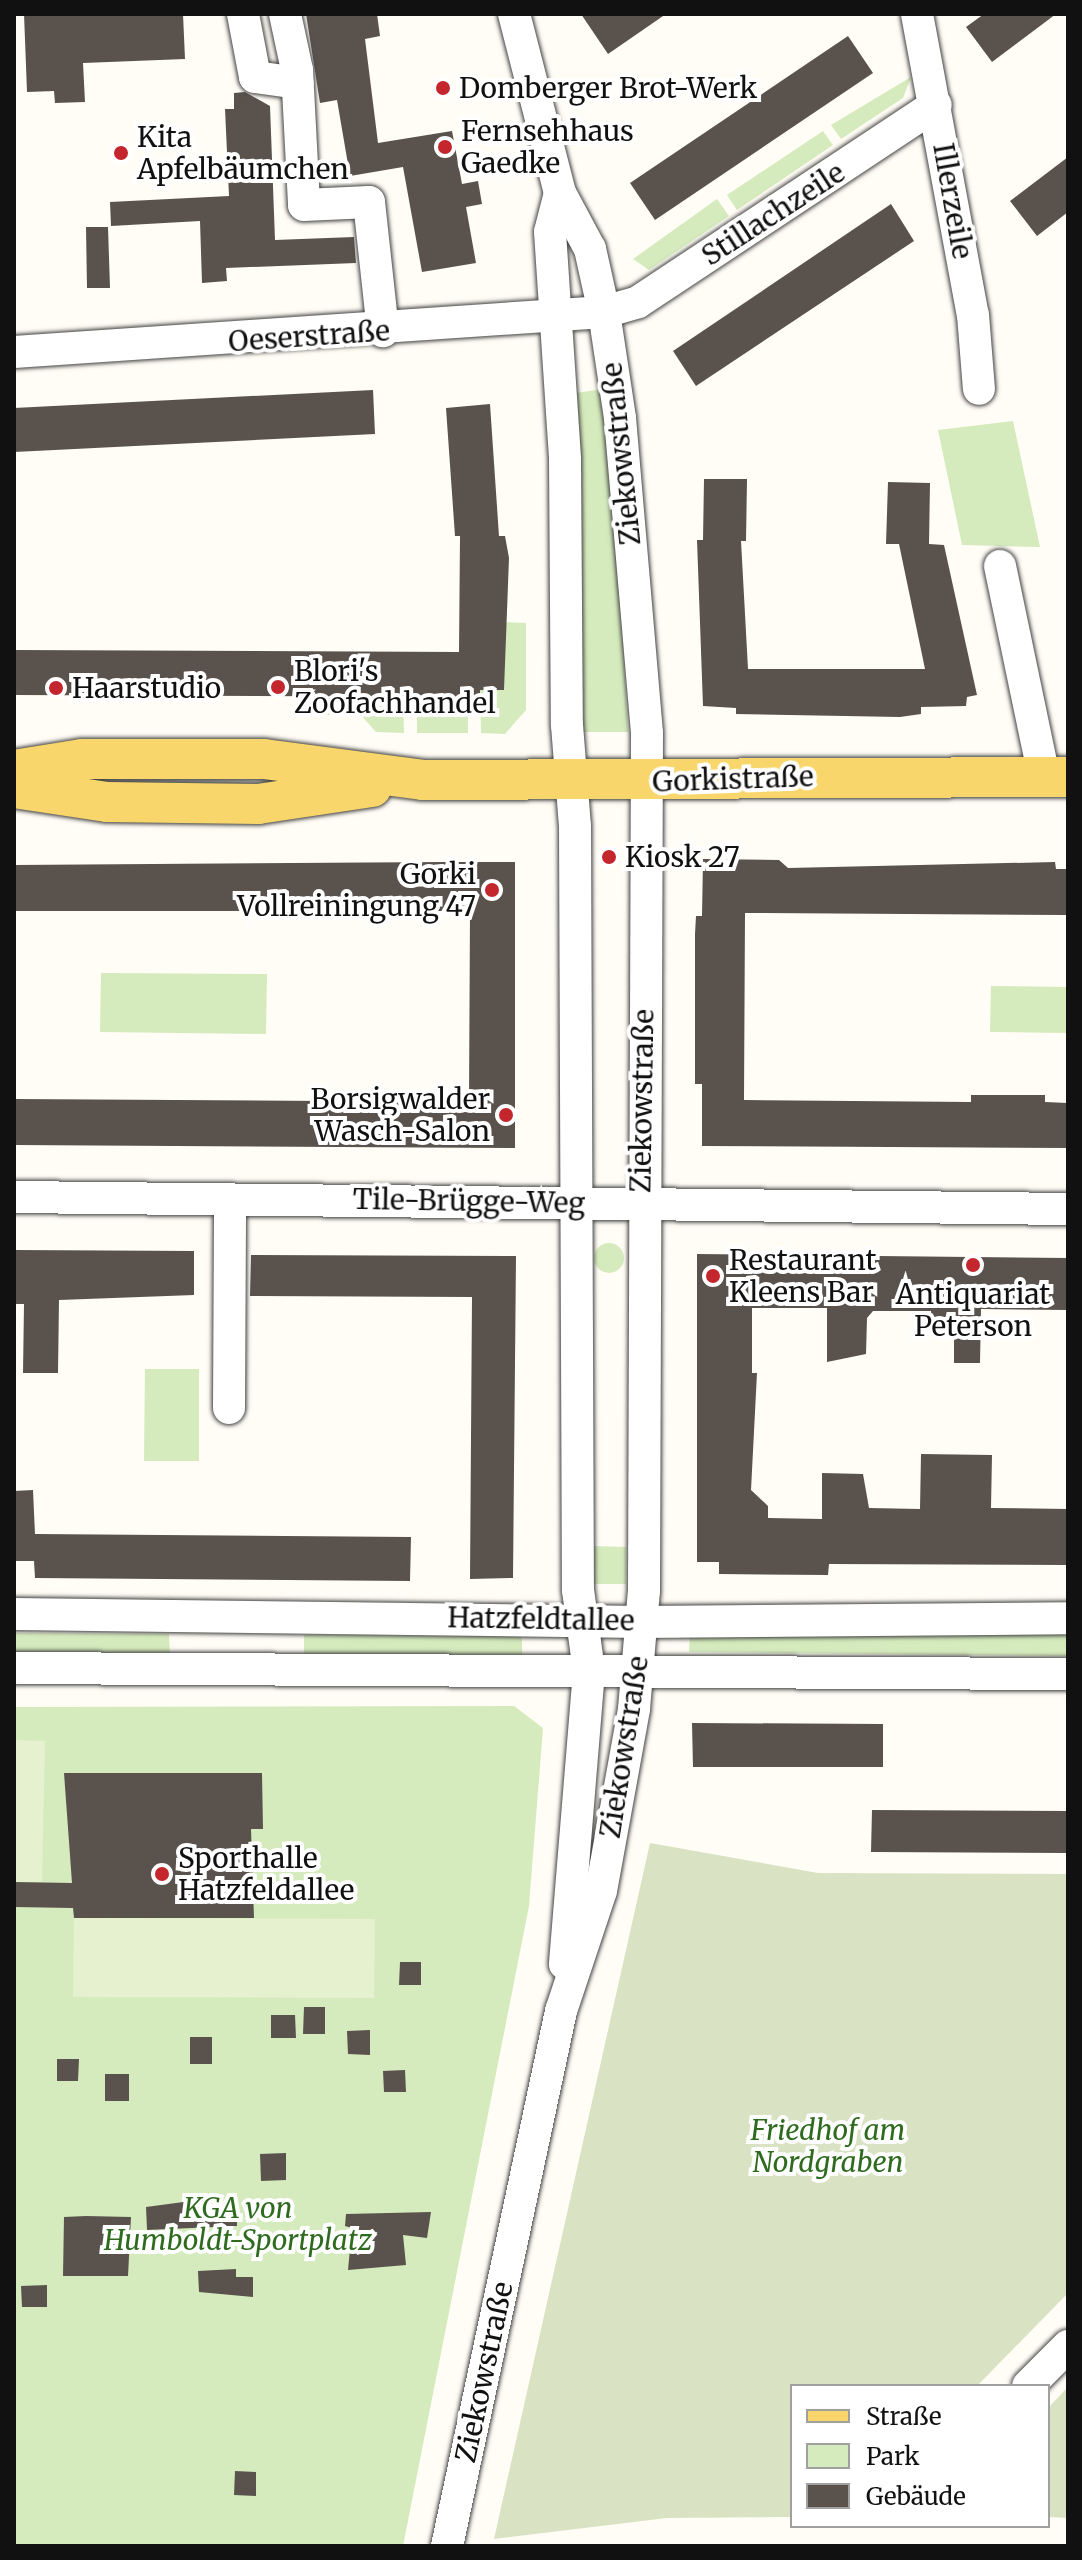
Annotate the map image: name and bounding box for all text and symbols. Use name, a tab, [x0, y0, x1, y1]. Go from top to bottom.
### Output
place label: Domberger Brot-Werk	[459, 71, 757, 105]
marker: Domberger Brot-Werk	[434, 79, 452, 97]
place label: Fernsehhaus Gaedke	[461, 114, 634, 180]
place label: Kita Apfelbäumchen	[137, 120, 349, 186]
marker: Fernsehhaus Gaedke	[436, 138, 454, 156]
street label: Illerzeile	[926, 141, 980, 261]
marker: Kita Apfelbäumchen	[112, 144, 130, 162]
street label: Stillachzeile	[695, 155, 851, 273]
street label: Oeserstraße	[227, 314, 391, 358]
street label: Ziekowstraße	[595, 361, 647, 547]
place label: Blori's Zoofachhandel	[294, 654, 496, 720]
place label: Haarstudio	[72, 671, 221, 705]
marker: Blori's Zoofachhandel	[269, 678, 287, 696]
marker: Haarstudio	[47, 679, 65, 697]
street label: Gorkistraße	[652, 759, 814, 799]
place label: Kiosk 27	[625, 840, 740, 874]
marker: Kiosk 27	[600, 848, 618, 866]
place label: Gorki Vollreiningung 47	[237, 857, 476, 923]
marker: Gorki Vollreiningung 47	[483, 881, 501, 899]
street label: Ziekowstraße	[624, 1009, 660, 1193]
place label: Borsigwalder Wasch-Salon	[311, 1082, 490, 1148]
marker: Borsigwalder Wasch-Salon	[497, 1106, 515, 1124]
street label: Tile-Brügge-Weg	[352, 1182, 586, 1220]
place label: Restaurant Kleens Bar	[729, 1243, 876, 1309]
marker: Antiquariat Peterson	[964, 1256, 982, 1274]
marker: Restaurant Kleens Bar	[704, 1267, 722, 1285]
place label: Antiquariat Peterson	[896, 1277, 1050, 1343]
street label: Hatzfeldtallee	[447, 1601, 635, 1637]
street label: Ziekowstraße	[593, 1654, 655, 1840]
place label: Sporthalle Hatzfeldallee	[178, 1841, 354, 1907]
marker: Sporthalle Hatzfeldallee	[153, 1865, 171, 1883]
park label: Friedhof am Nordgraben	[751, 2113, 905, 2179]
park label: KGA von Humboldt-Sportplatz	[104, 2191, 372, 2257]
street label: Ziekowstraße	[448, 2279, 520, 2465]
legend	[790, 2384, 1050, 2528]
text: Straße	[866, 2401, 941, 2432]
text: Park	[866, 2441, 919, 2472]
text: Gebäude	[866, 2481, 966, 2512]

